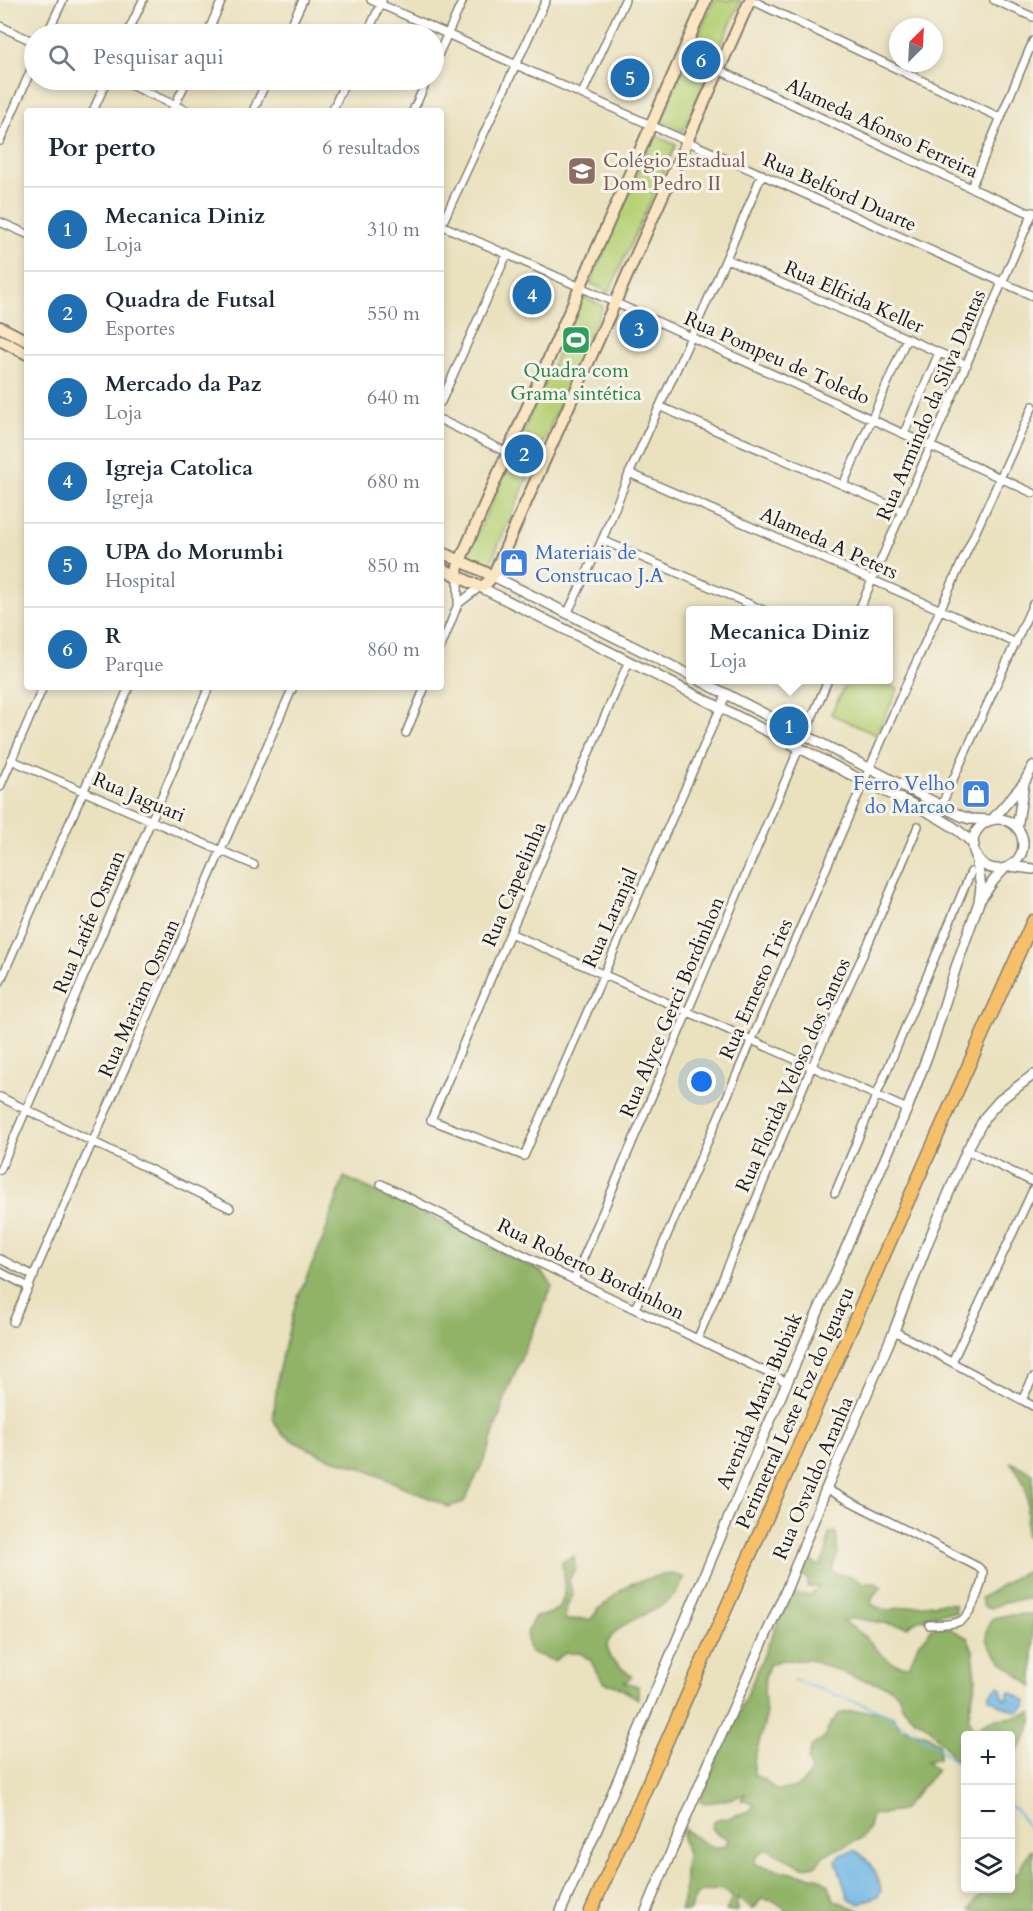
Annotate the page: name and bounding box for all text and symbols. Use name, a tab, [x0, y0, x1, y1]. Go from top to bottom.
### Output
north arrow	[889, 18, 943, 72]
search box	[24, 24, 444, 90]
pin: 6	[682, 38, 720, 82]
icon: search	[45, 41, 78, 74]
text: Pesquisar aqui	[93, 42, 224, 72]
pin: 5	[610, 56, 650, 100]
street label: Alameda Afonso Ferreira	[781, 71, 983, 185]
text: Por perto	[48, 130, 156, 165]
text: 6 resultados	[322, 134, 420, 161]
street label: Rua Belford Duarte	[759, 146, 921, 238]
place label: Colégio Estadual Dom Pedro II	[603, 147, 746, 197]
school or university icon: Colégio Estadual Dom Pedro II	[566, 155, 598, 187]
text: Mecanica Diniz	[105, 201, 265, 231]
text: 1	[62, 216, 73, 243]
text: 310 m	[367, 216, 420, 243]
text: Loja	[105, 231, 142, 258]
street label: Rua Elfrida Keller	[780, 254, 929, 340]
pin: 4	[512, 272, 552, 318]
text: Quadra de Futsal	[105, 285, 275, 315]
street label: Rua Armindo da Silva Dantas	[870, 285, 992, 525]
text: 2	[62, 300, 73, 327]
text: 550 m	[367, 300, 420, 327]
street label: Rua Pompeu de Toledo	[680, 305, 874, 411]
pin: 3	[620, 306, 658, 352]
text: Esportes	[105, 315, 175, 342]
sports icon: Quadra com Grama sintética	[560, 324, 592, 356]
place label: Quadra com Grama sintética	[510, 357, 642, 407]
text: Mercado da Paz	[105, 369, 262, 399]
text: 3	[62, 384, 73, 411]
text: 640 m	[367, 384, 420, 411]
text: Loja	[105, 399, 142, 426]
pin: 2	[504, 432, 544, 476]
text: Igreja Catolica	[105, 453, 253, 483]
text: 4	[62, 468, 73, 495]
text: 680 m	[367, 468, 420, 495]
text: Igreja	[105, 483, 154, 510]
street label: Alameda A Peters	[756, 500, 902, 586]
text: UPA do Morumbi	[105, 537, 283, 567]
place label: Materiais de Construcao J.A	[535, 539, 665, 589]
shop icon: Materiais de Construcao J.A	[498, 547, 530, 579]
text: 5	[62, 552, 73, 579]
text: 850 m	[367, 552, 420, 579]
text: Hospital	[105, 567, 176, 594]
popup	[686, 606, 893, 684]
text: Mecanica Diniz	[709, 617, 870, 647]
text: R	[105, 621, 121, 651]
text: 6	[62, 636, 73, 663]
text: 860 m	[367, 636, 420, 663]
text: Loja	[709, 647, 747, 674]
text: Parque	[105, 651, 164, 678]
pin: 1	[770, 704, 808, 748]
street label: Rua Jaguari	[89, 765, 190, 829]
place label: Ferro Velho do Marcao	[853, 770, 955, 820]
shop icon: Ferro Velho do Marcao	[960, 778, 992, 810]
street label: Rua Capeelinha	[476, 817, 553, 951]
street label: Rua Latife Osman	[47, 846, 132, 998]
street label: Rua Laranjal	[576, 864, 644, 972]
street label: Rua Alyce Gerci Bordinhon	[613, 892, 731, 1121]
street label: Rua Mariam Osman	[92, 914, 186, 1082]
street label: Rua Ernesto Tries	[713, 914, 799, 1064]
street label: Rua Florida Veloso dos Santos	[729, 954, 857, 1196]
your location	[687, 1067, 716, 1096]
street label: Rua Roberto Bordinhon	[493, 1212, 690, 1326]
street label: Perimetral Leste Foz do Iguaçu	[729, 1283, 861, 1533]
street label: Avenida Maria Bubiak	[709, 1308, 809, 1494]
street label: Rua Osvaldo Aranha	[766, 1392, 860, 1564]
map controls	[961, 1731, 1015, 1893]
button: +	[961, 1731, 1015, 1785]
button: −	[961, 1785, 1015, 1839]
button: layers	[961, 1839, 1015, 1893]

